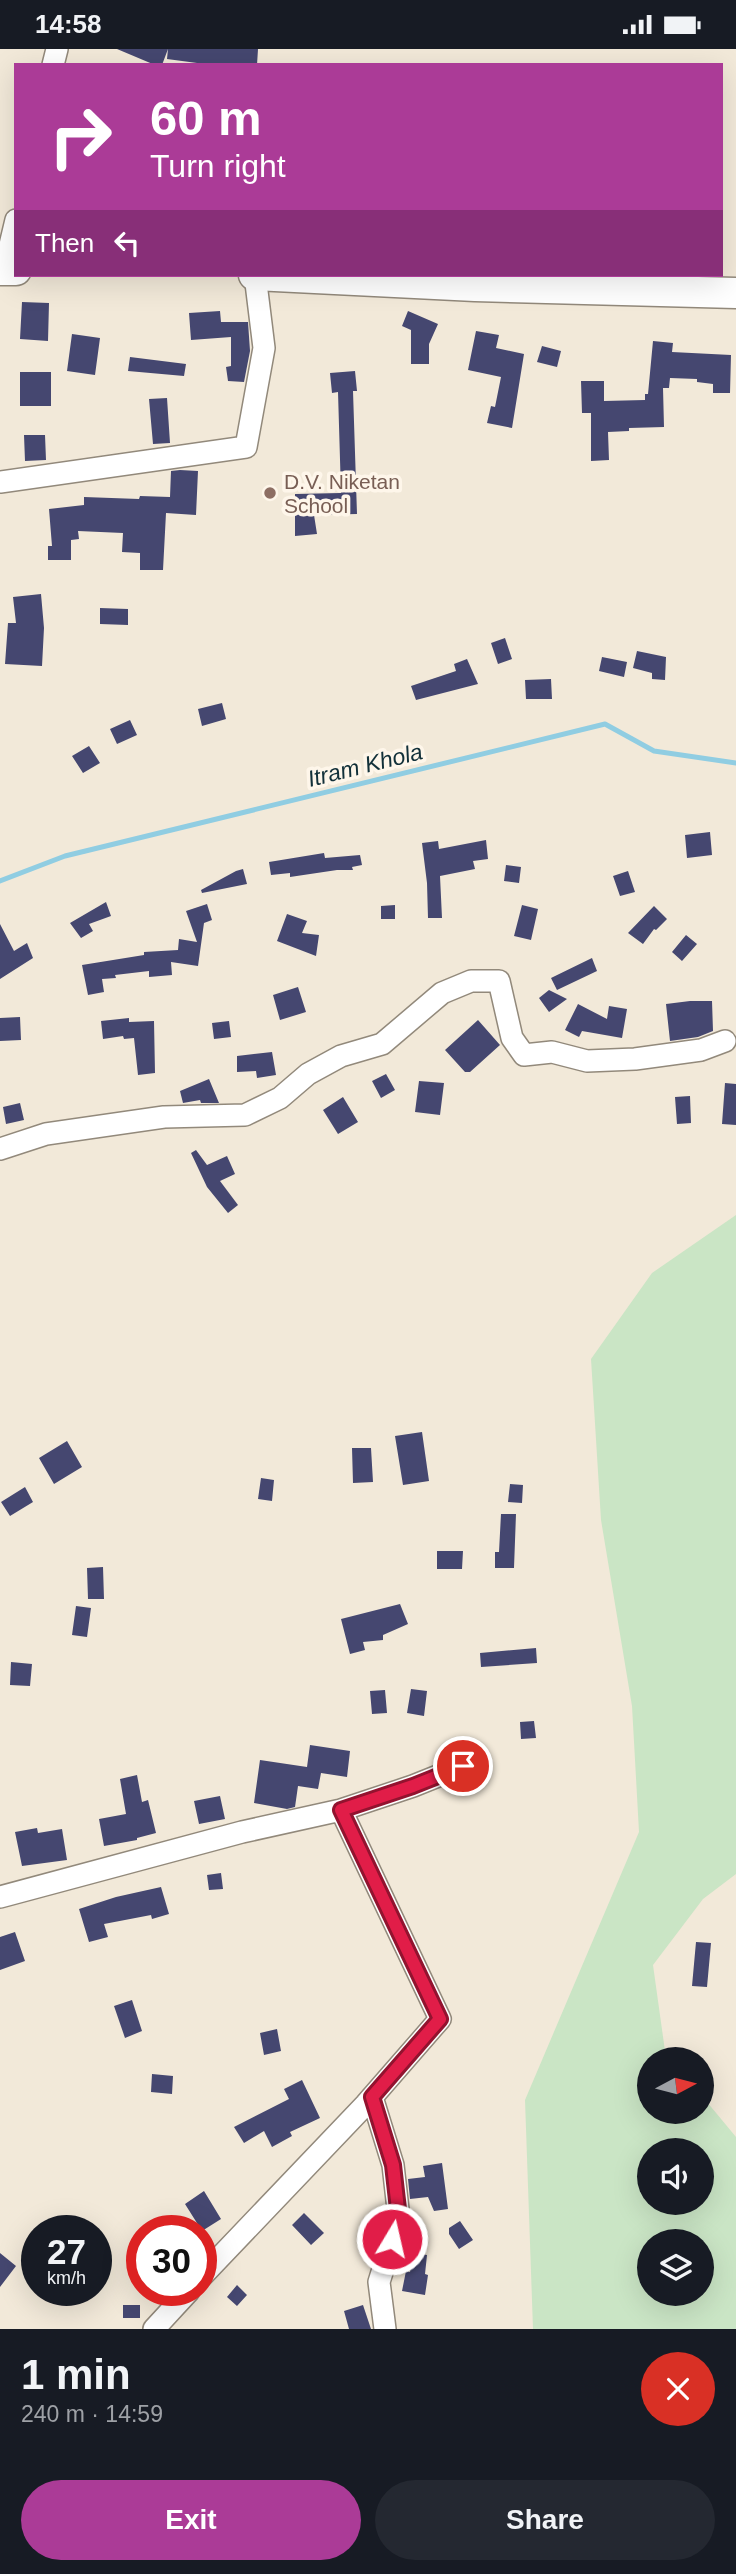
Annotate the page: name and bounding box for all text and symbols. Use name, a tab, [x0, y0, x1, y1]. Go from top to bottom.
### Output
text: 14:58	[35, 9, 102, 39]
icon: right	[35, 91, 126, 182]
text: 60 m	[150, 91, 262, 145]
text: Turn right	[150, 148, 286, 184]
icon: left	[108, 224, 146, 262]
text: Then	[35, 228, 94, 258]
place label: D.V. Niketan School	[284, 470, 400, 517]
marker: D.V. Niketan School	[262, 485, 278, 501]
water label: Itram Khola	[305, 738, 425, 792]
pin	[433, 1736, 493, 1796]
icon: arrive	[444, 1747, 482, 1785]
north arrow	[637, 2047, 714, 2125]
map controls	[637, 2047, 714, 2306]
button: sound	[637, 2138, 714, 2215]
position arrow	[355, 2202, 429, 2276]
speed limit sign: 30	[126, 2215, 217, 2306]
button: layers	[637, 2229, 714, 2306]
text: 27	[47, 2232, 86, 2271]
text: km/h	[47, 2268, 86, 2288]
text: 1 min	[21, 2351, 131, 2398]
button: close	[641, 2352, 715, 2426]
text: 240 m · 14:59	[21, 2401, 163, 2427]
button: Exit	[21, 2480, 361, 2560]
button: Share	[375, 2480, 715, 2560]

